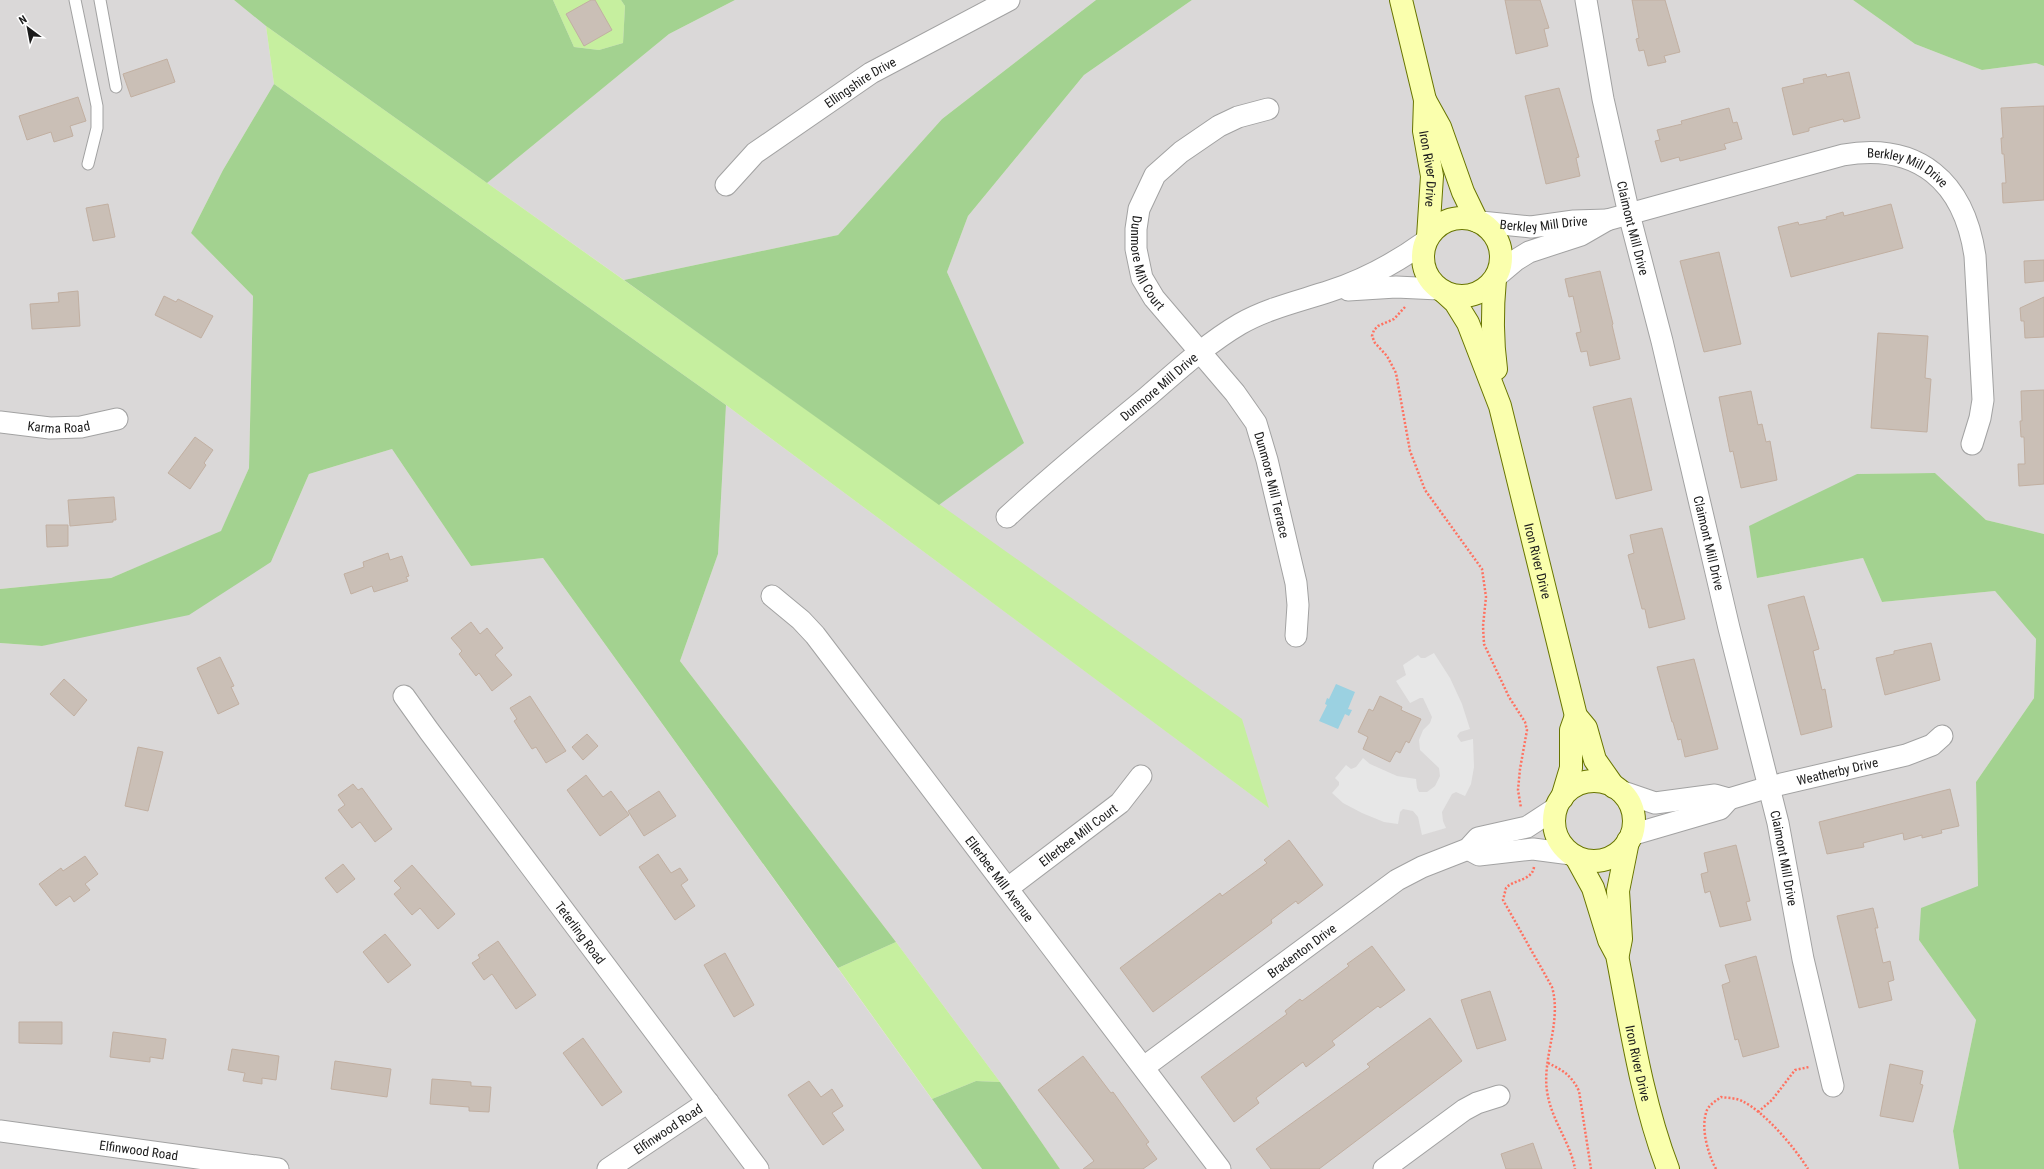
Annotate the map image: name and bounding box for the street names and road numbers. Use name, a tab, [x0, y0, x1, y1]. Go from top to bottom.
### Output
street label: Ellingshire Drive	[822, 54, 899, 111]
street label: Iron River Drive	[1416, 129, 1439, 207]
street label: Berkley Mill Drive	[1867, 146, 1951, 190]
street label: Claimont Mill Drive	[1614, 180, 1652, 277]
street label: Berkley Mill Drive	[1499, 214, 1588, 235]
street label: Dunmore Mill Court	[1128, 215, 1168, 313]
street label: Dunmore Mill Drive	[1117, 350, 1201, 424]
street label: Karma Road	[27, 418, 91, 436]
street label: Dunmore Mill Terrace	[1251, 430, 1292, 540]
street label: Claimont Mill Drive	[1690, 494, 1727, 592]
street label: Iron River Drive	[1521, 522, 1554, 600]
street label: Weatherby Drive	[1795, 755, 1880, 788]
street label: Ellerbee Mill Court	[1036, 801, 1121, 870]
street label: Claimont Mill Drive	[1767, 809, 1800, 907]
street label: Ellerbee Mill Avenue	[962, 833, 1037, 925]
street label: Teterling Road	[552, 899, 608, 967]
street label: Bradenton Drive	[1265, 921, 1339, 981]
street label: Iron River Drive	[1622, 1024, 1654, 1103]
street label: Elfinwood Road	[631, 1101, 705, 1158]
street label: Elfinwood Road	[98, 1138, 179, 1163]

